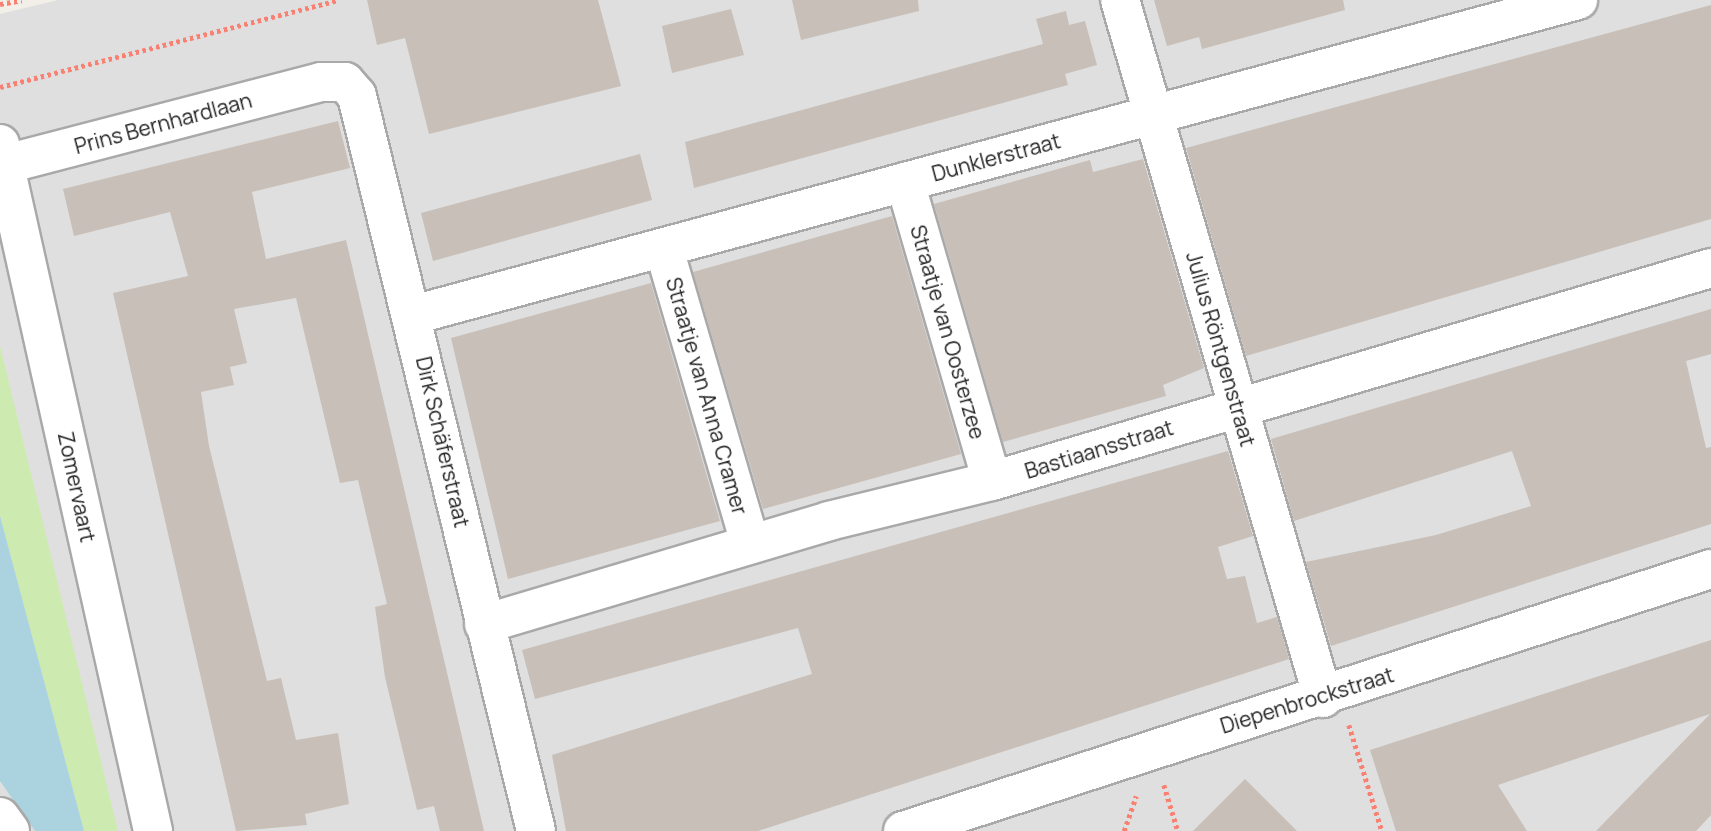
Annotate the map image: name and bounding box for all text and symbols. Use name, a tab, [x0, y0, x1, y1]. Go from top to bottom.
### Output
street label: Prins Bernhardlaan	[72, 87, 254, 159]
street label: Dunklerstraat	[929, 128, 1063, 186]
street label: Straatje van Oosterzee	[905, 222, 991, 442]
street label: Julius Röntgenstraat	[1181, 249, 1261, 449]
street label: Straatje van Anna Cramer	[661, 274, 753, 518]
street label: Dirk Schäferstraat	[411, 354, 475, 530]
street label: Bastiaansstraat	[1022, 414, 1176, 484]
street label: Zomervaart	[53, 429, 101, 545]
street label: Diepenbrockstraat	[1217, 662, 1397, 738]

